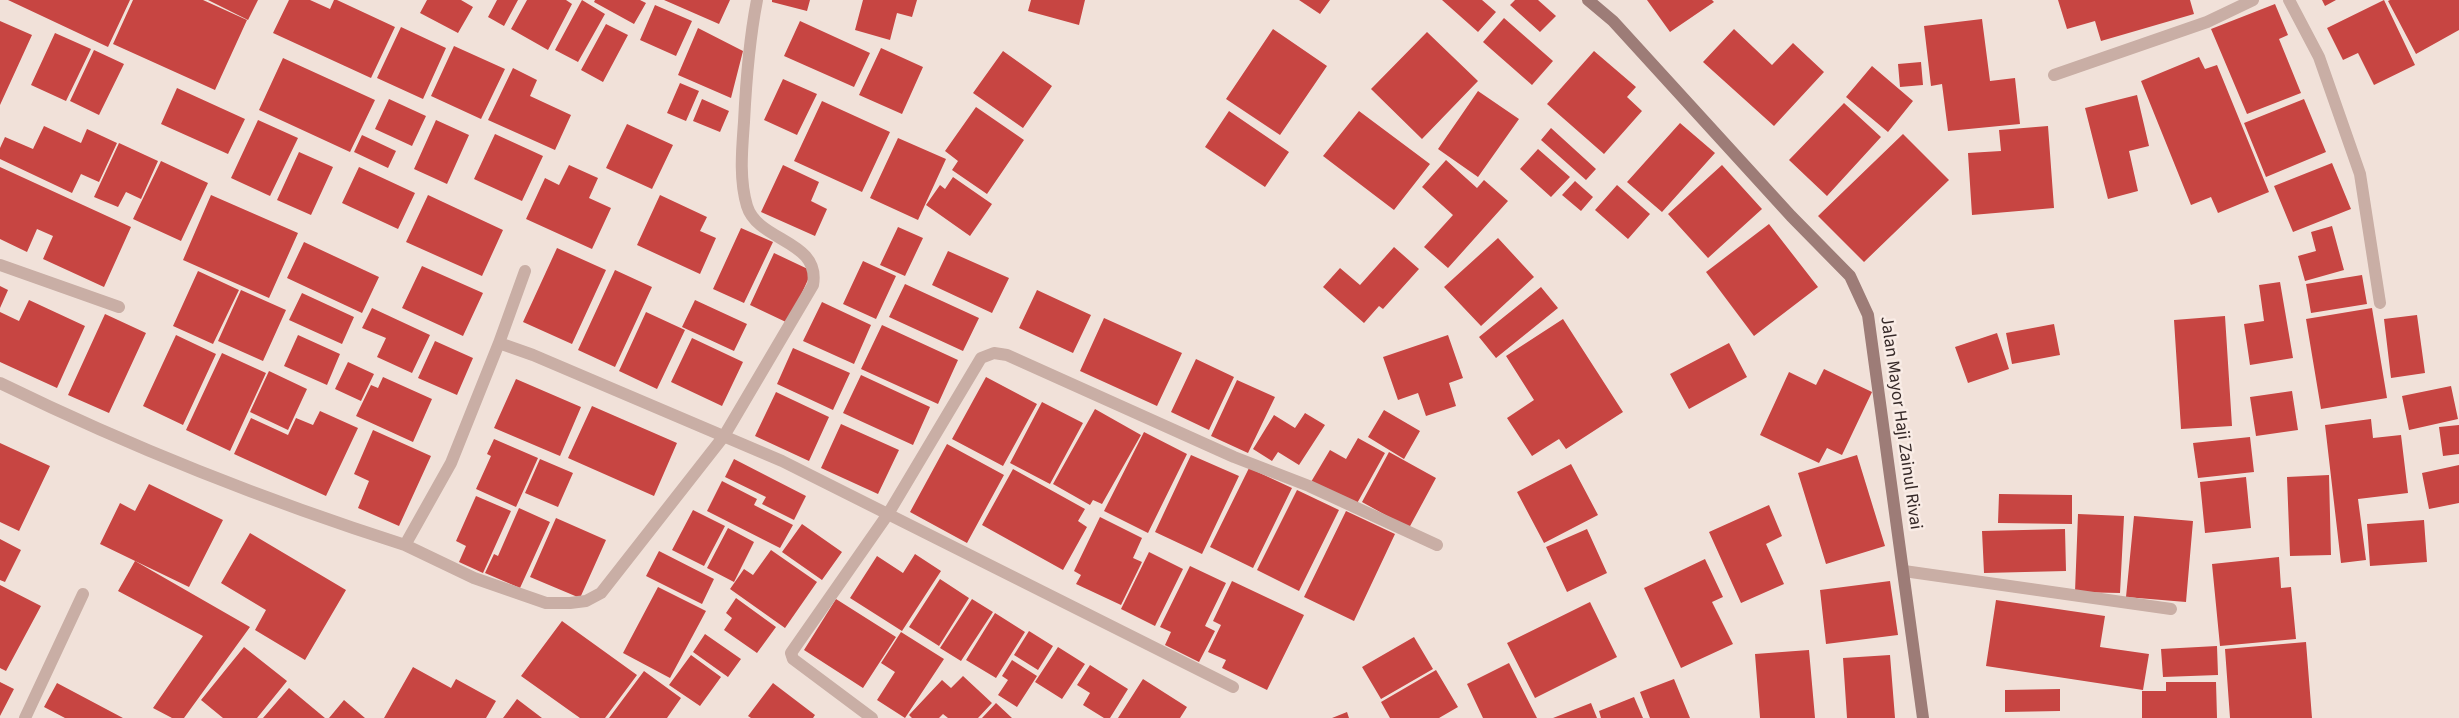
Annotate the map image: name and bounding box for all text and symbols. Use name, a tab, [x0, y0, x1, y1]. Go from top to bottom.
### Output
street label: Jalan Mayor Haji Zainul Rivai	[1874, 315, 1926, 531]

